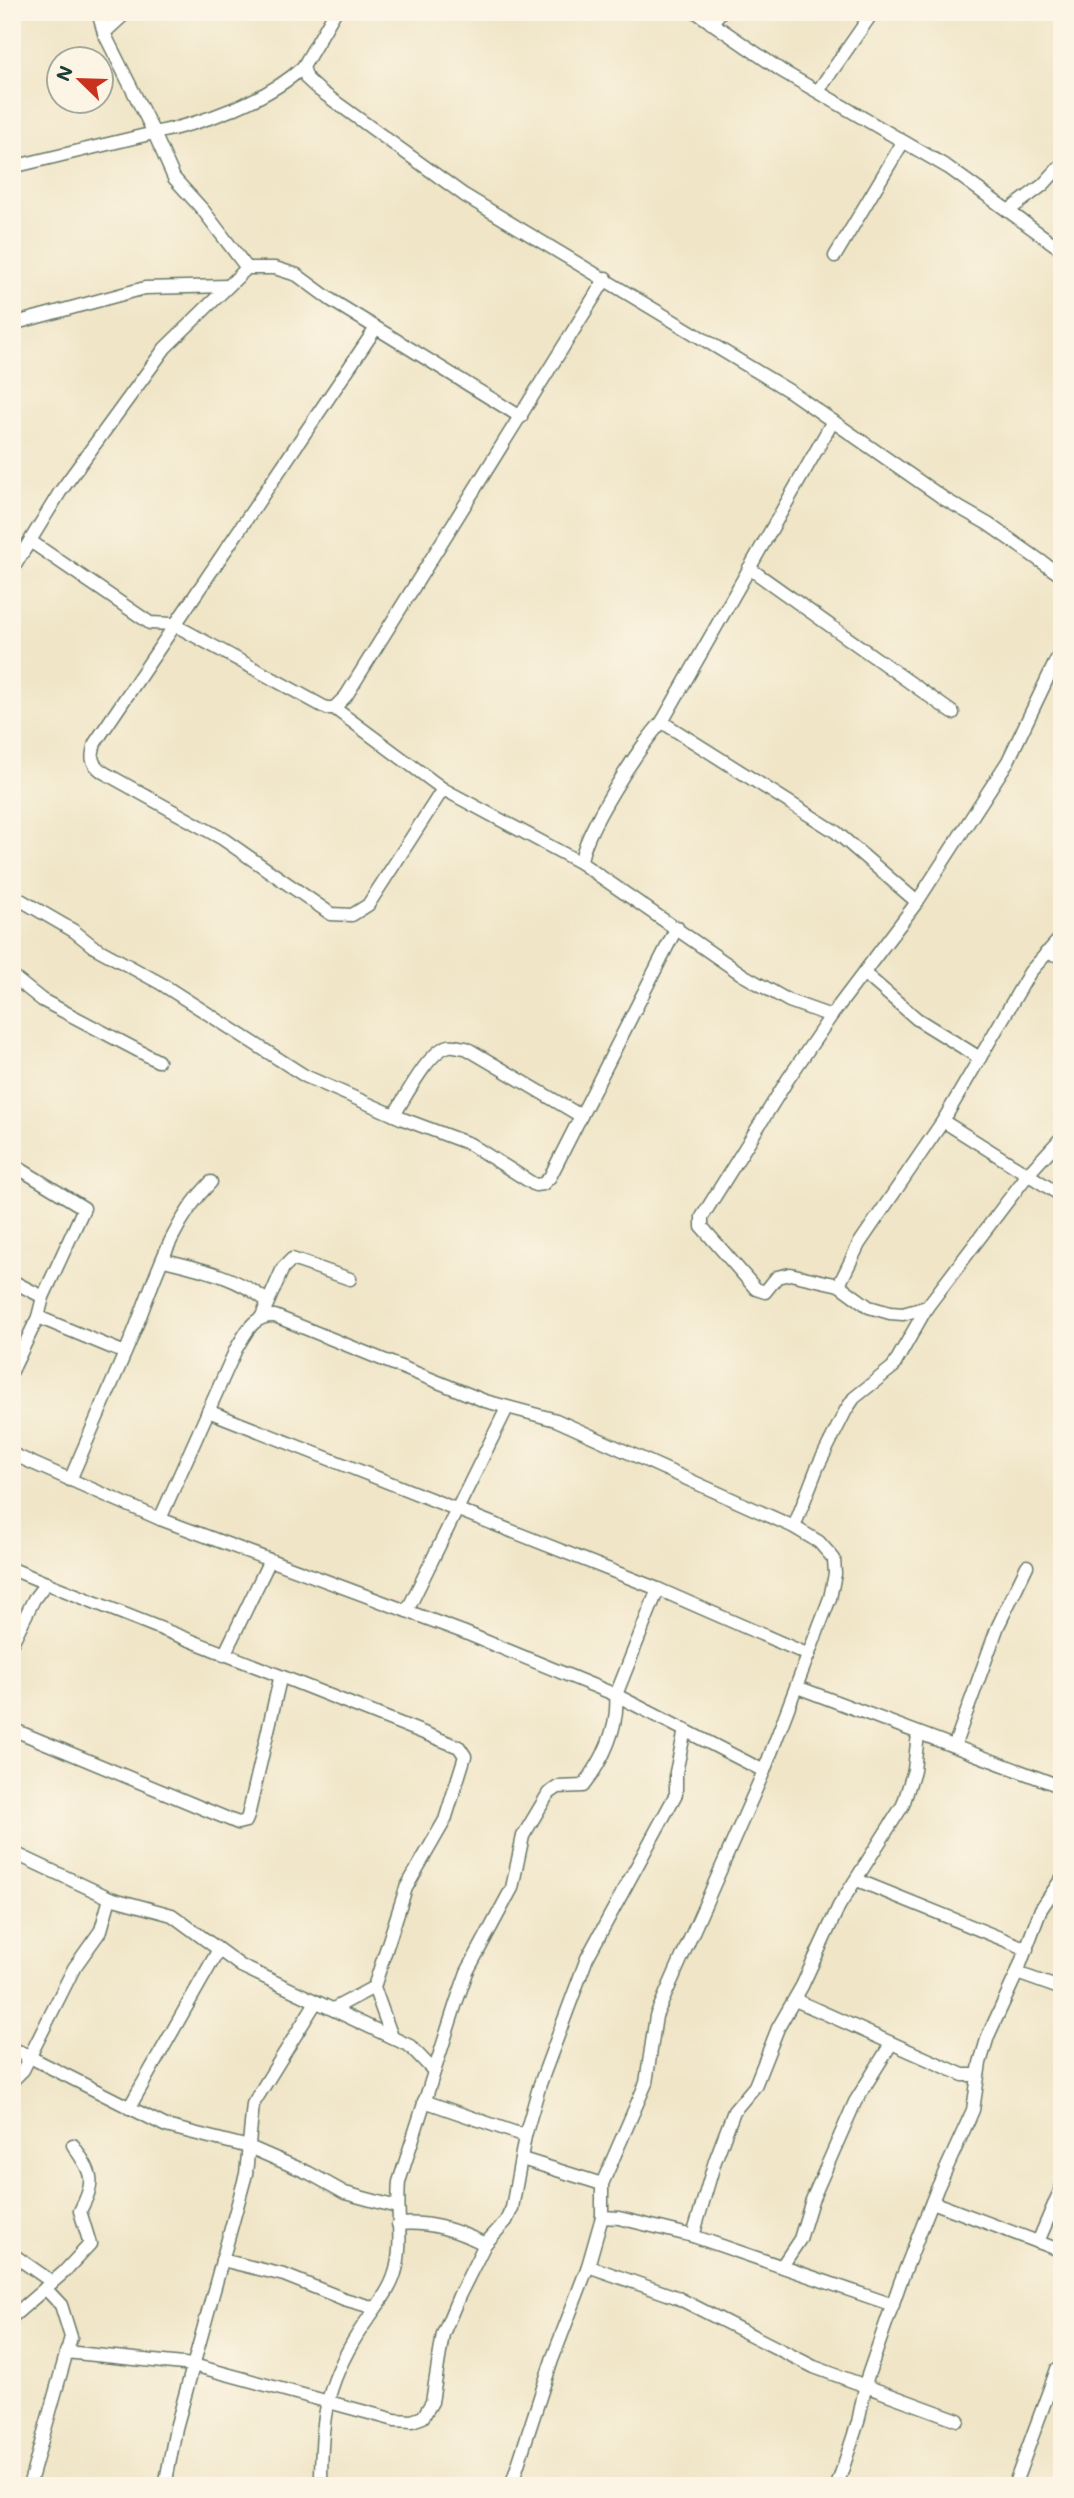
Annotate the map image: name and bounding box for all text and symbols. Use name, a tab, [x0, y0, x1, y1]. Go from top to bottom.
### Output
north arrow	[46, 46, 116, 116]
text: N	[50, 62, 78, 85]

